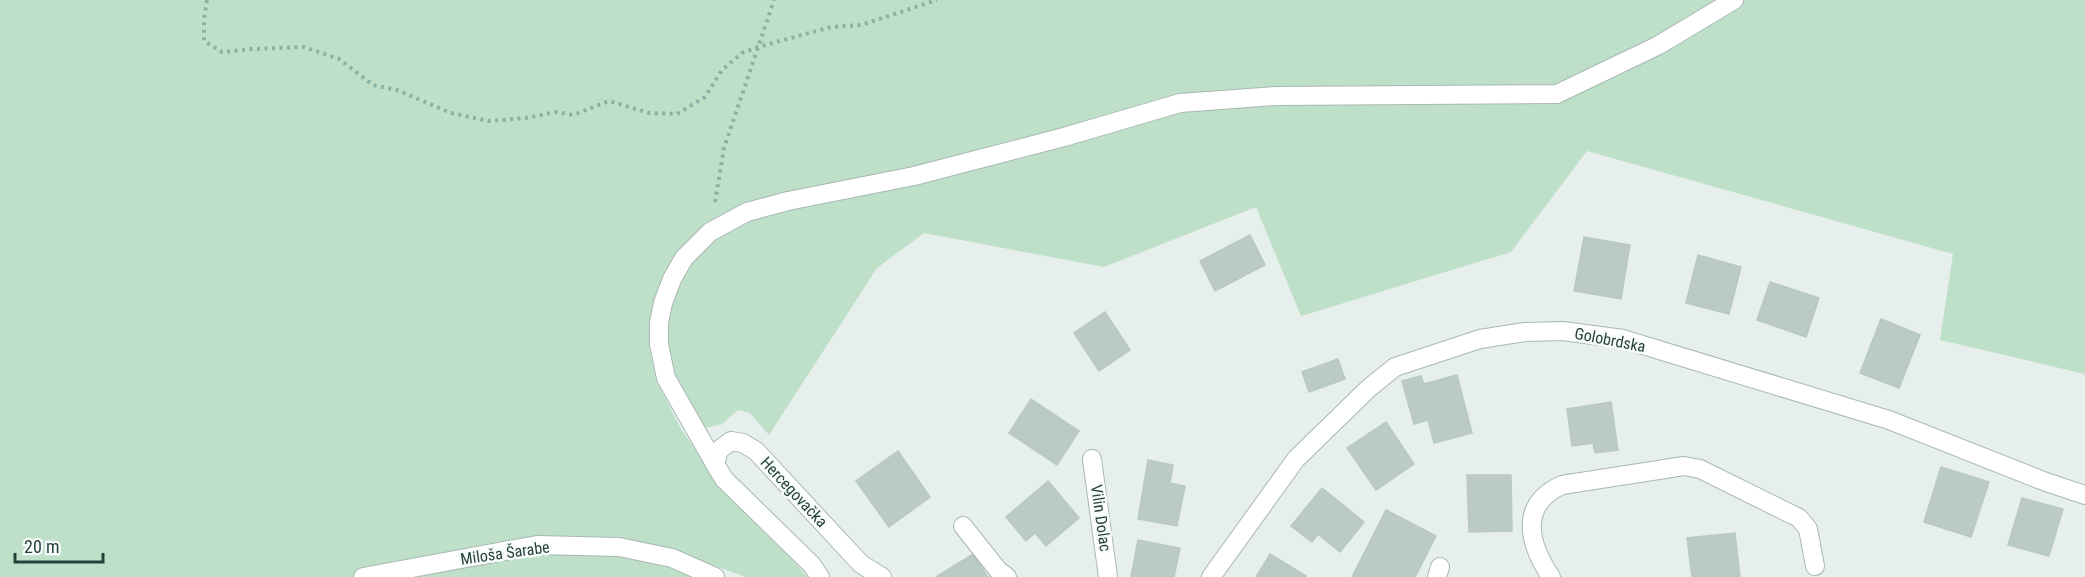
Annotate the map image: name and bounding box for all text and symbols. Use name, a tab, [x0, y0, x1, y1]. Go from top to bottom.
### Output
street label: Golobrdska	[1573, 324, 1647, 356]
street label: Hercegovačka	[757, 453, 831, 531]
street label: Vilin Dolac	[1087, 483, 1115, 553]
scale bar	[15, 526, 104, 564]
text: 20 m	[24, 536, 59, 557]
street label: Miloša Šarabe	[459, 537, 551, 569]

